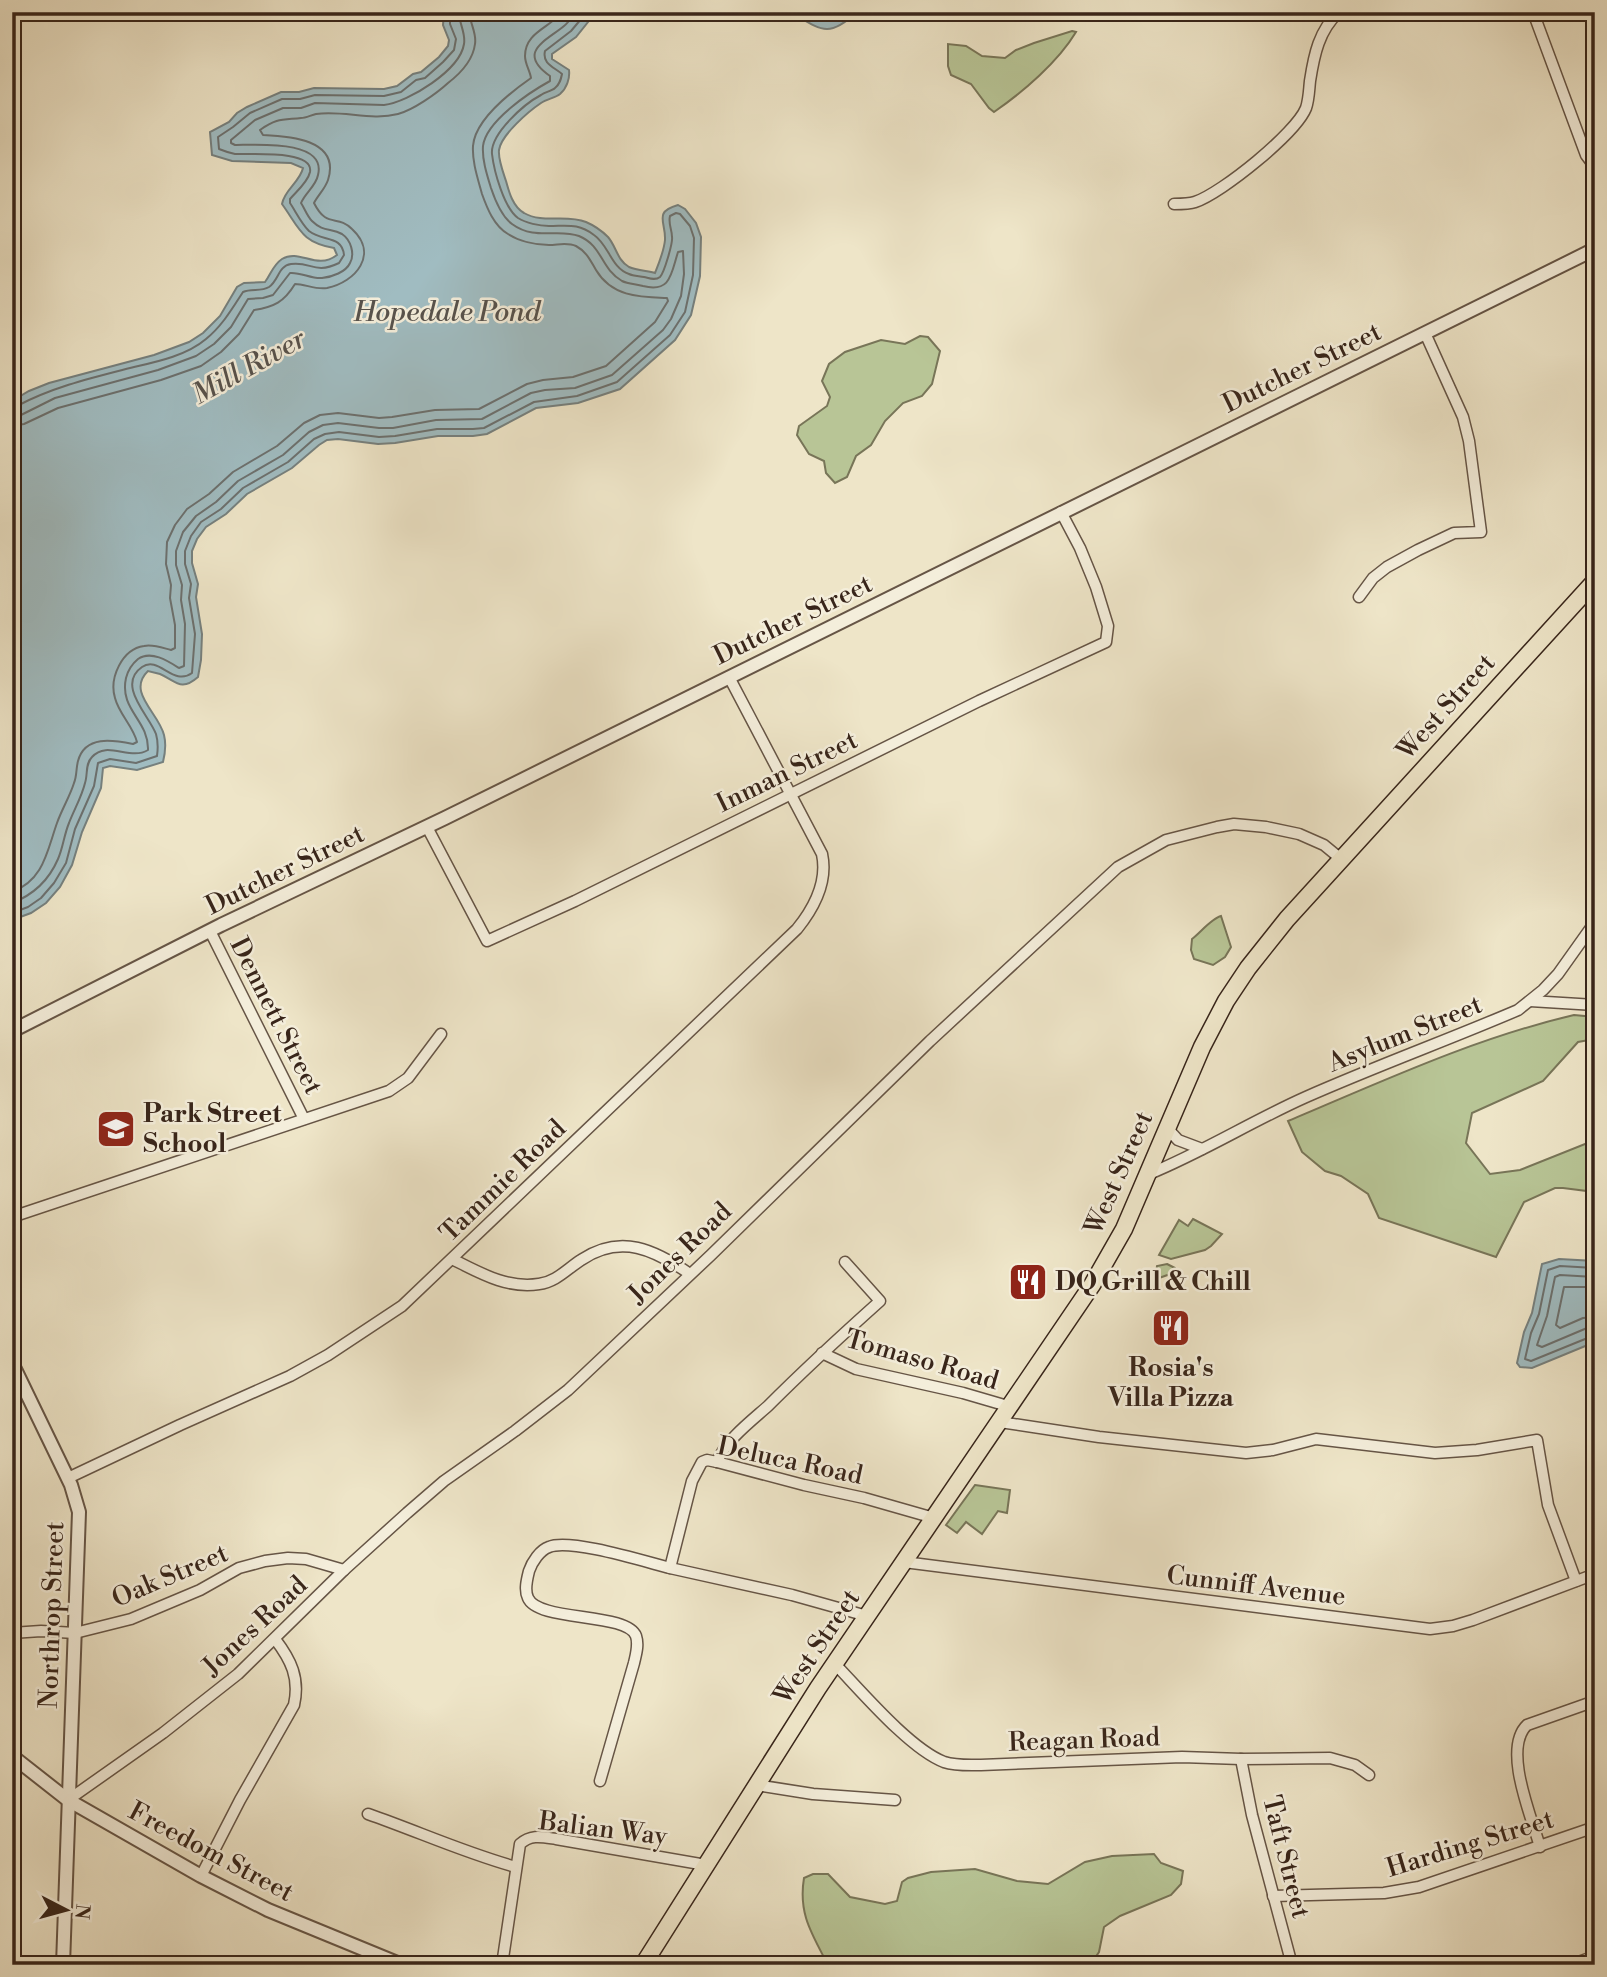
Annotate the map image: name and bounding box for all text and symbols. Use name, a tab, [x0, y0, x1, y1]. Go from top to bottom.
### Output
water label: Hopedale Pond	[353, 295, 542, 330]
street label: Dutcher Street	[1217, 316, 1387, 420]
water label: Mill River	[186, 321, 313, 413]
street label: Dutcher Street	[708, 568, 878, 672]
street label: West Street	[1389, 647, 1502, 767]
street label: Inman Street	[711, 724, 863, 820]
street label: Dutcher Street	[200, 818, 370, 922]
street label: Dennett Street	[223, 932, 329, 1100]
street label: Asylum Street	[1322, 989, 1487, 1080]
place label: Park Street School	[143, 1098, 282, 1160]
street label: West Street	[1077, 1106, 1160, 1241]
school or university icon: Park Street School	[95, 1108, 137, 1150]
street label: Tammie Road	[433, 1113, 573, 1249]
street label: Jones Road	[621, 1196, 739, 1311]
restaurant icon: DQ Grill & Chill	[1007, 1261, 1049, 1303]
place label: DQ Grill & Chill	[1055, 1266, 1251, 1298]
restaurant icon: Rosia's Villa Pizza	[1150, 1307, 1192, 1349]
street label: Tomaso Road	[842, 1323, 1003, 1397]
place label: Rosia's Villa Pizza	[1107, 1352, 1235, 1414]
street label: Deluca Road	[714, 1430, 866, 1492]
street label: Northrop Street	[33, 1521, 71, 1709]
street label: Oak Street	[107, 1537, 233, 1615]
street label: Cunniff Avenue	[1165, 1559, 1347, 1613]
street label: Jones Road	[195, 1569, 314, 1683]
street label: West Street	[766, 1583, 867, 1711]
street label: Reagan Road	[1008, 1721, 1161, 1759]
street label: Taft Street	[1255, 1792, 1317, 1922]
street label: Freedom Street	[123, 1795, 299, 1909]
street label: Harding Street	[1382, 1803, 1558, 1885]
street label: Balian Way	[536, 1805, 669, 1853]
north arrow	[32, 1876, 102, 1946]
text: N	[69, 1903, 95, 1920]

